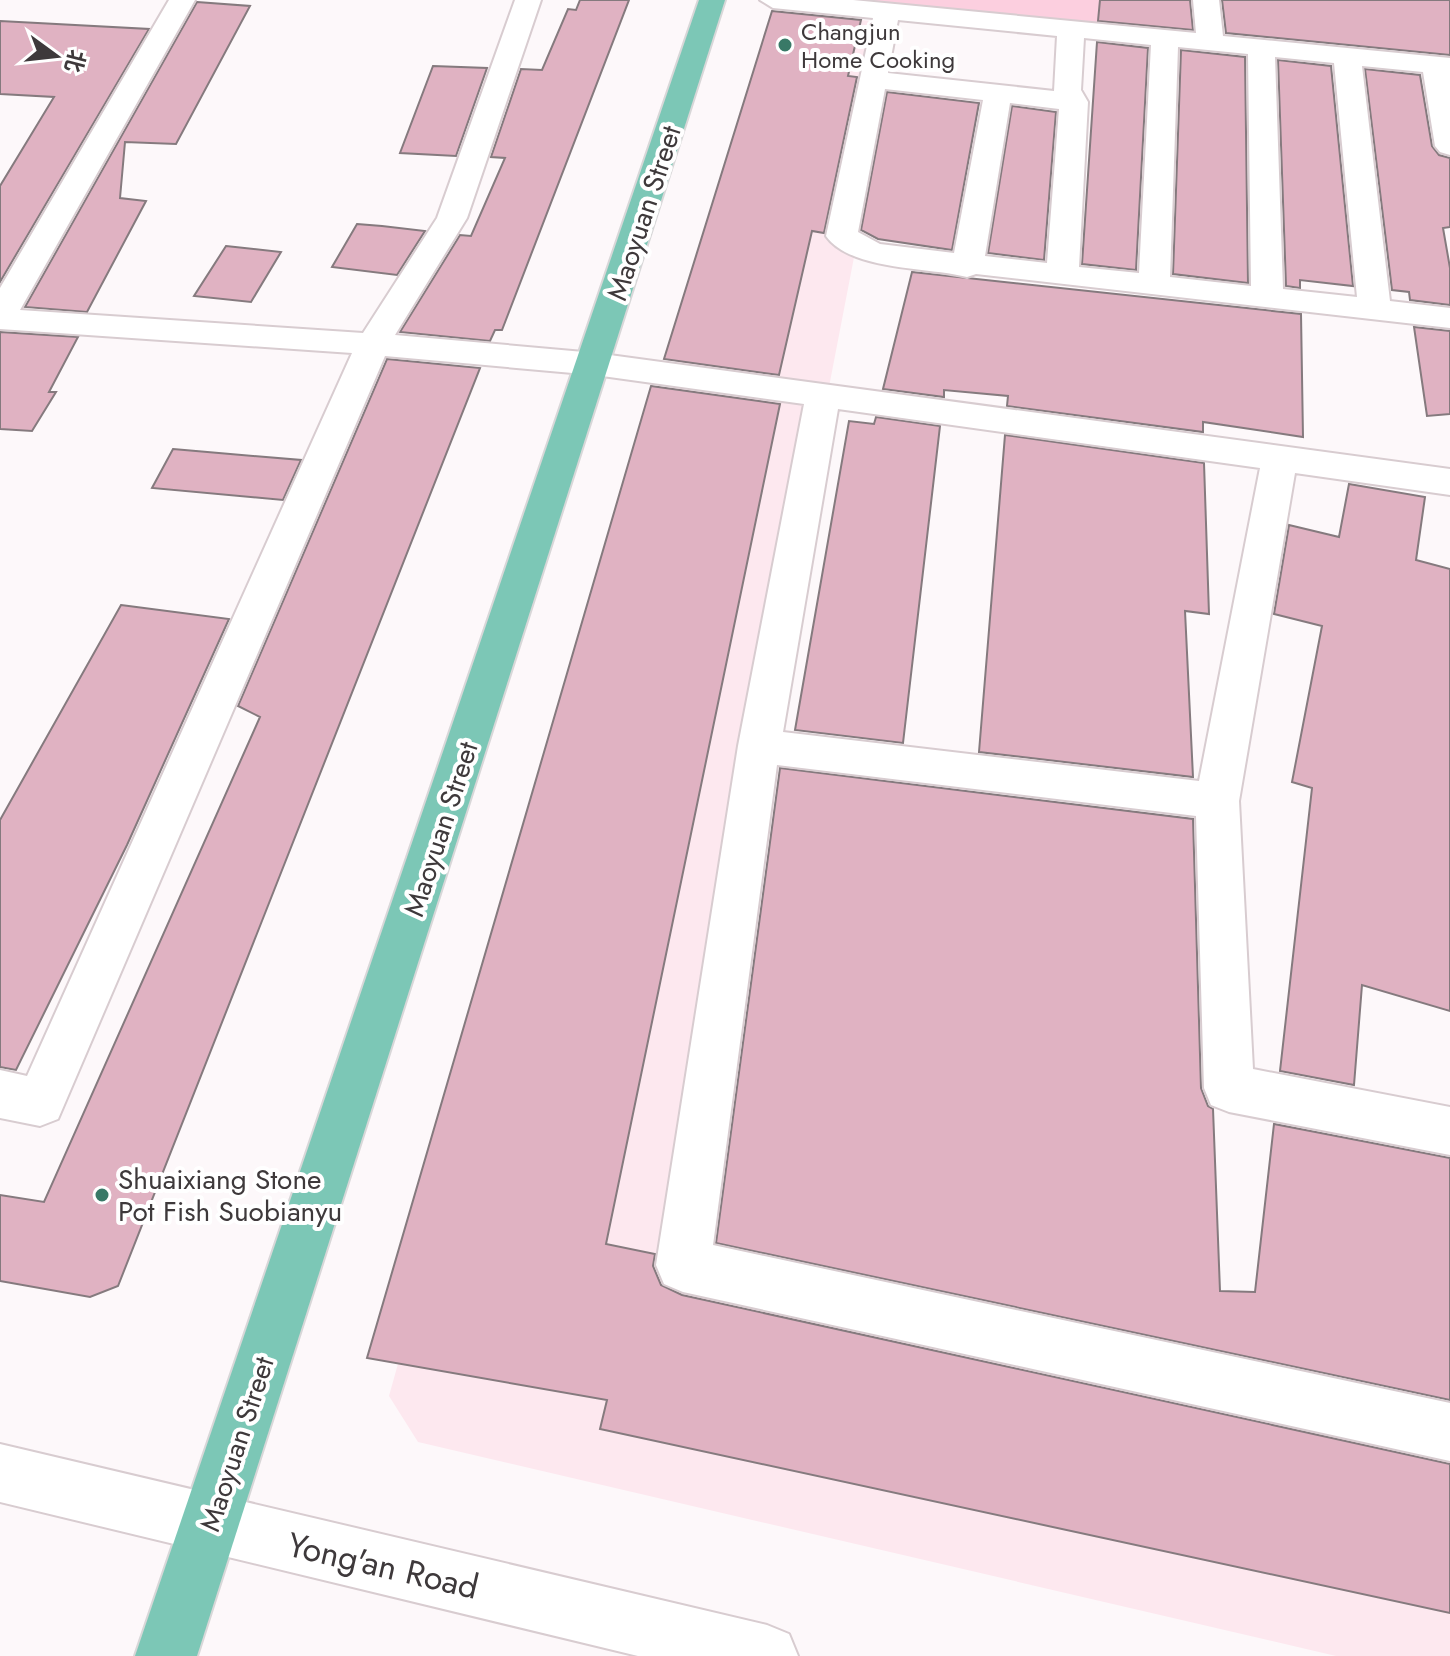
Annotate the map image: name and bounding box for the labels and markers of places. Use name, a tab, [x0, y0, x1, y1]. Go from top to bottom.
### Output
place label: Changjun Home Cooking	[801, 14, 955, 77]
marker: Changjun Home Cooking	[776, 36, 794, 54]
place label: Shuaixiang Stone Pot Fish Suobianyu	[118, 1159, 342, 1232]
marker: Shuaixiang Stone Pot Fish Suobianyu	[93, 1186, 111, 1204]

